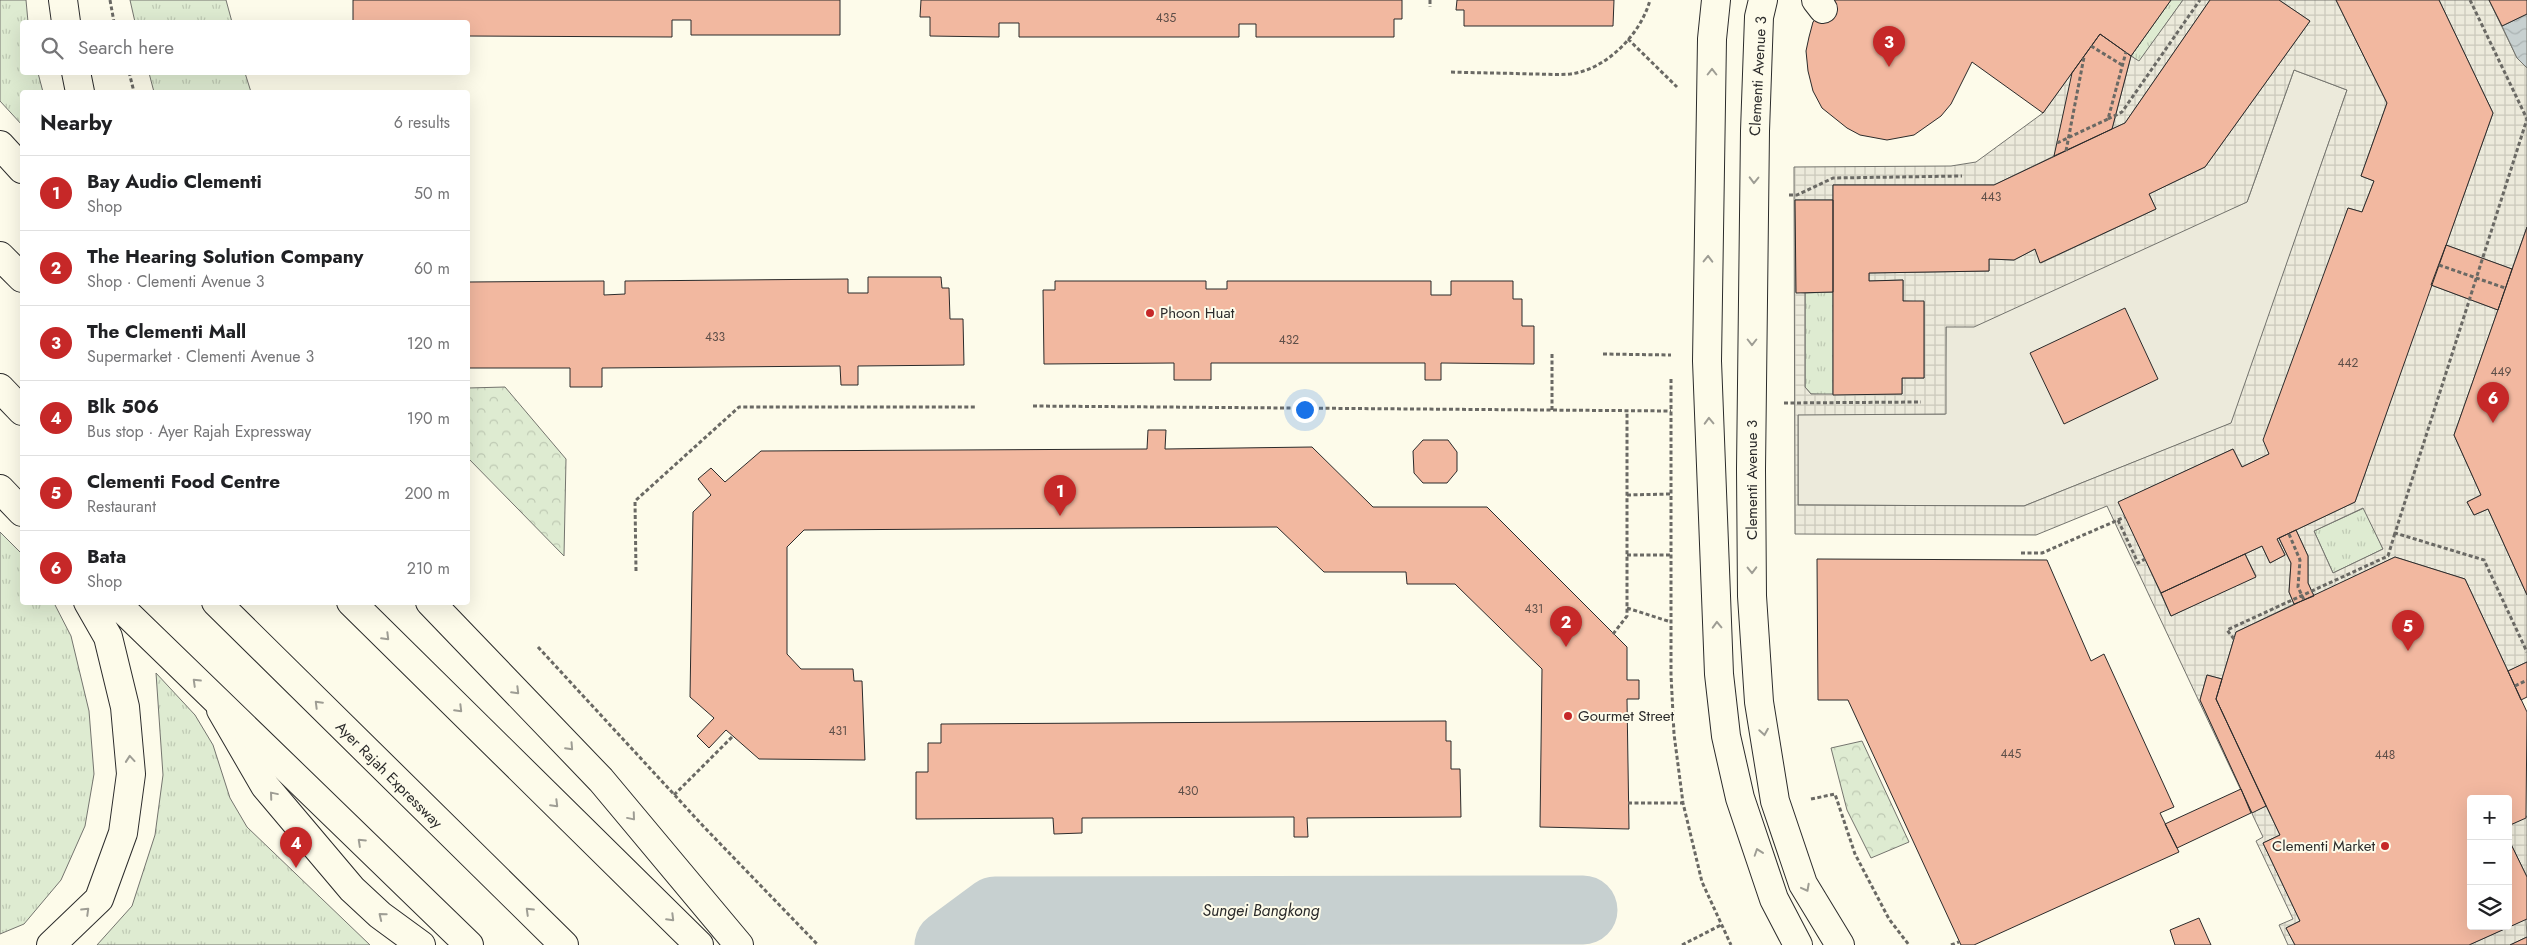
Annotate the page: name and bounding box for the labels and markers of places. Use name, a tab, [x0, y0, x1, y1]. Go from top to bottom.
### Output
pin: 3	[1873, 26, 1905, 67]
place label: Phoon Huat	[1160, 302, 1235, 324]
marker: Phoon Huat	[1144, 307, 1156, 319]
pin: 6	[2477, 382, 2509, 423]
pin: 1	[1044, 475, 1076, 516]
pin: 2	[1550, 606, 1582, 647]
pin: 5	[2392, 610, 2424, 651]
place label: Gourmet Street	[1578, 705, 1675, 727]
marker: Gourmet Street	[1562, 710, 1574, 722]
pin: 4	[280, 827, 312, 868]
place label: Clementi Market	[2272, 835, 2375, 857]
marker: Clementi Market	[2379, 840, 2391, 852]

